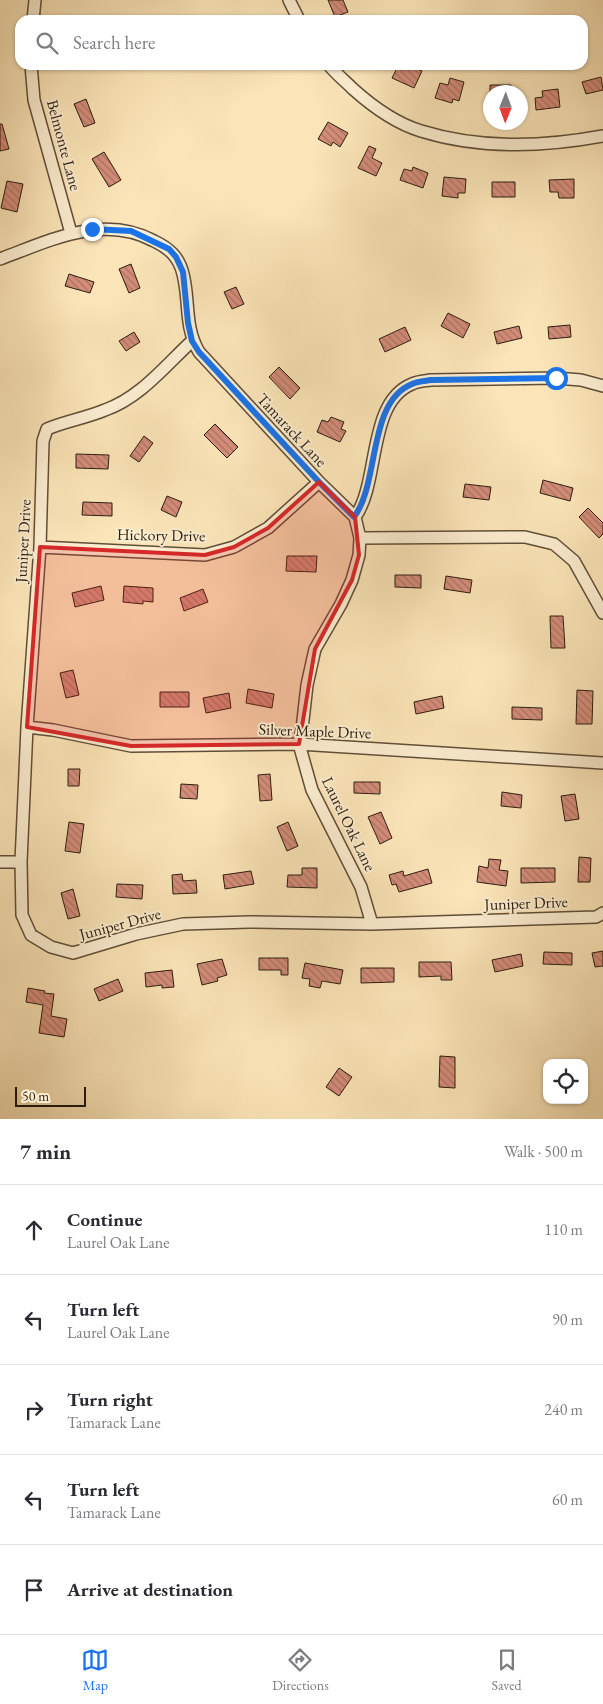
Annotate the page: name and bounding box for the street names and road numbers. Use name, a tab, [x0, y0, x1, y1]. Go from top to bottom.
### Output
street label: Belmonte Lane	[42, 97, 86, 193]
street label: Tamarack Lane	[252, 389, 332, 471]
street label: Juniper Drive	[10, 499, 36, 585]
street label: Hickory Drive	[117, 524, 205, 546]
street label: Silver Maple Drive	[258, 719, 372, 743]
street label: Laurel Oak Lane	[317, 773, 381, 875]
street label: Juniper Drive	[482, 891, 568, 915]
street label: Juniper Drive	[75, 903, 163, 945]

